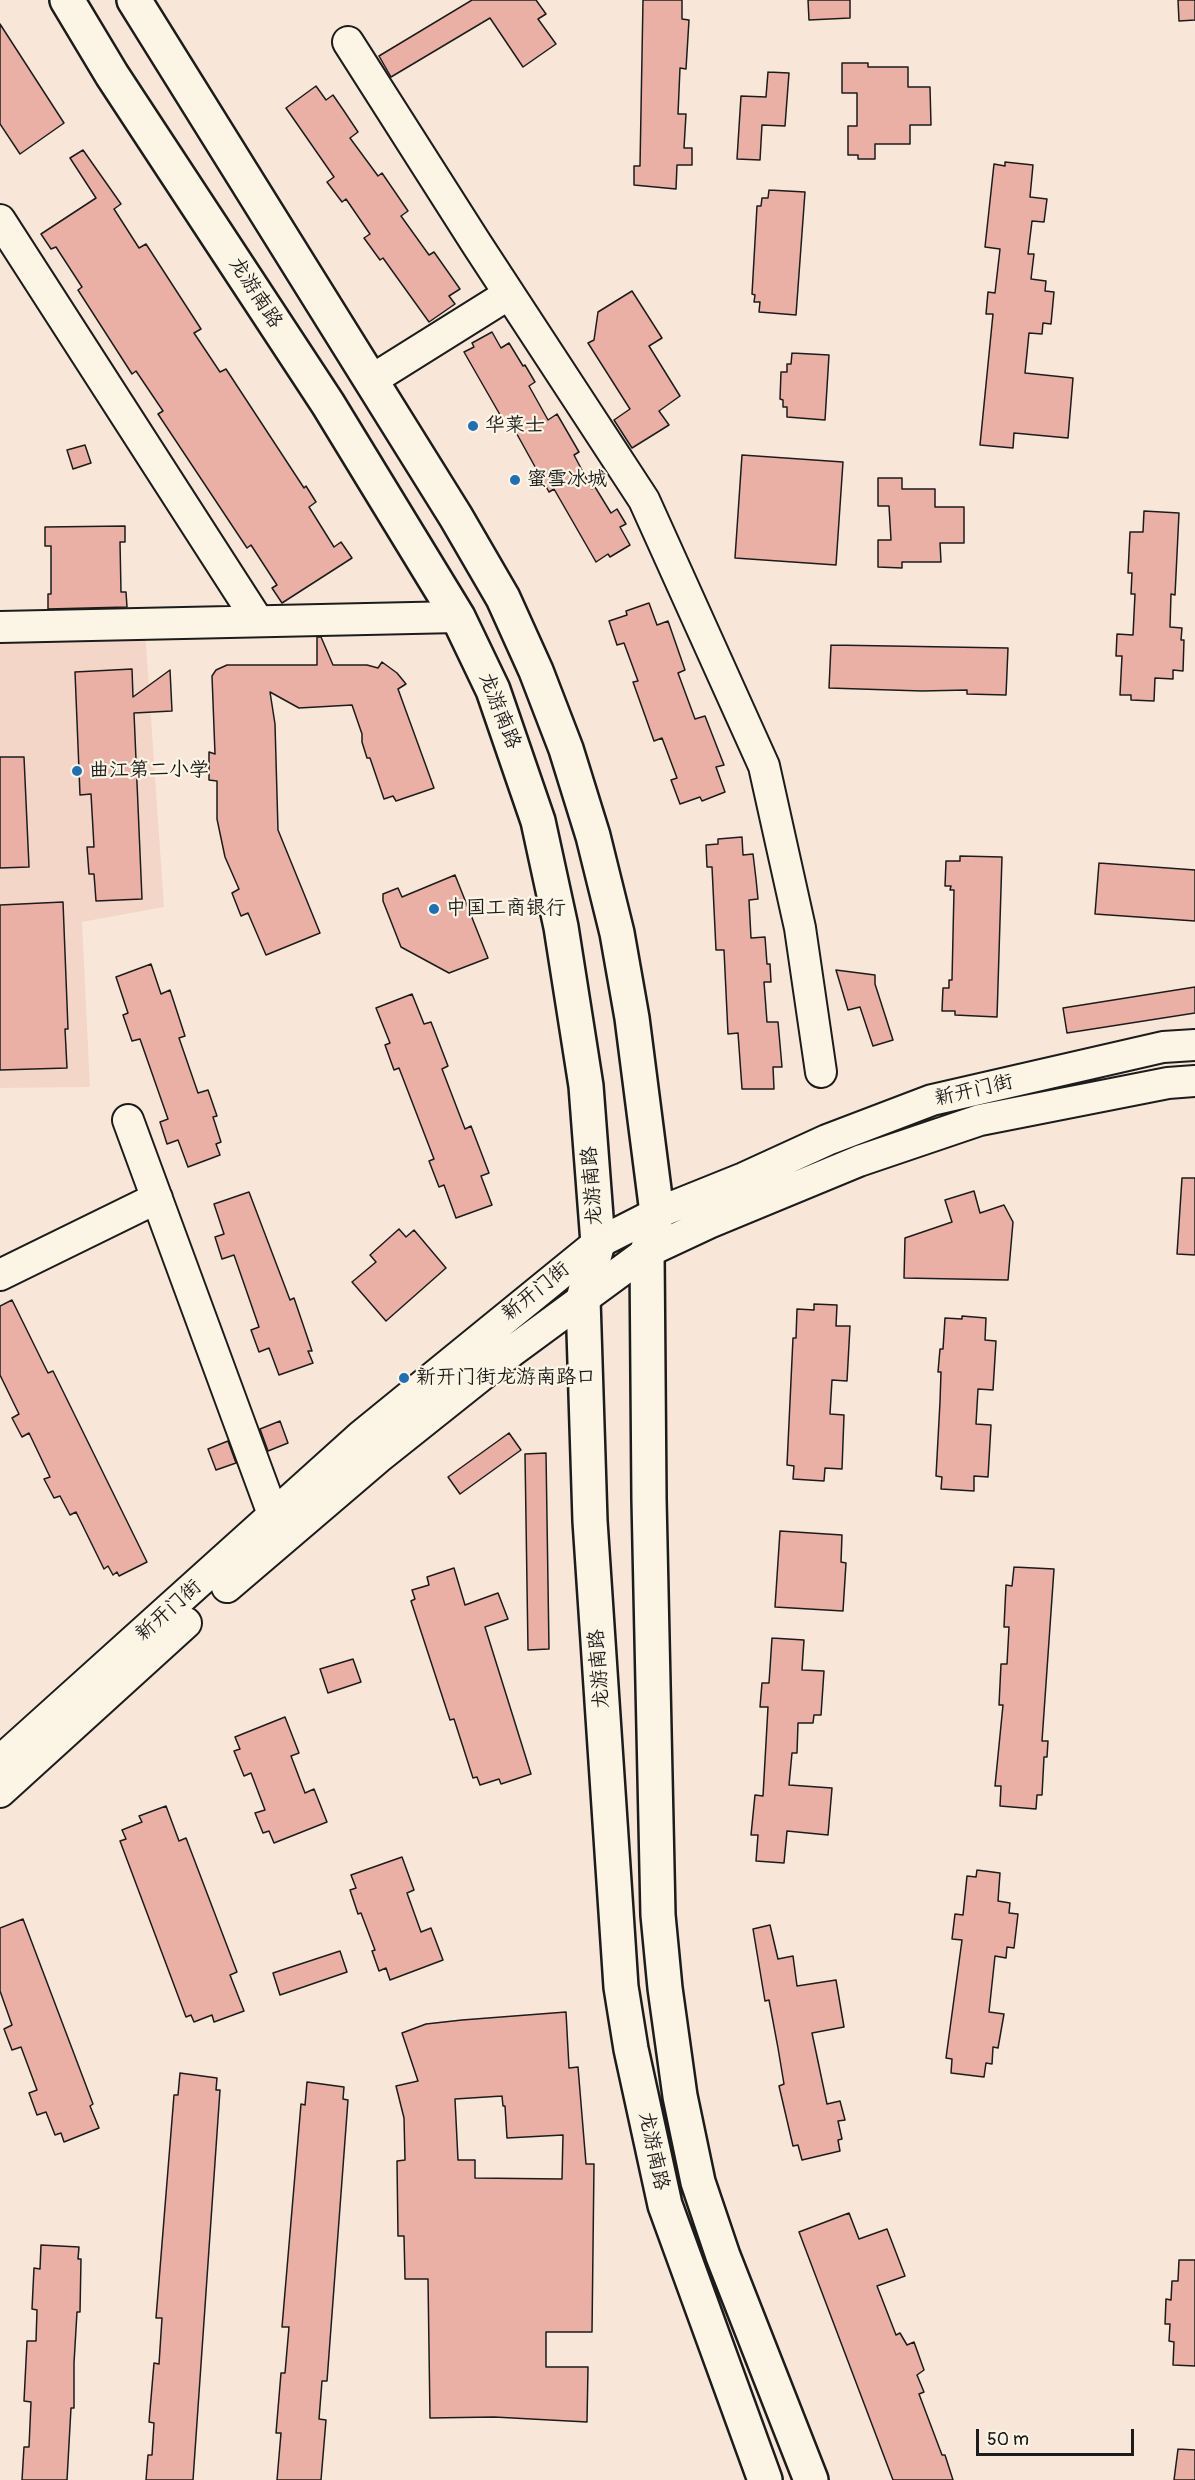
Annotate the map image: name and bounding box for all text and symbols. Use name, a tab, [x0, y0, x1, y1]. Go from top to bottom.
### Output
street label: 龙游南路	[223, 253, 287, 333]
place label: 华莱士	[485, 414, 545, 438]
marker: 华莱士	[466, 419, 480, 433]
place label: 蜜雪冰城	[527, 468, 607, 492]
marker: 蜜雪冰城	[508, 473, 522, 487]
street label: 龙游南路	[473, 669, 525, 753]
place label: 曲江第二小学	[89, 759, 209, 783]
marker: 曲江第二小学	[70, 764, 84, 778]
place label: 中国工商银行	[446, 897, 566, 921]
marker: 中国工商银行	[427, 902, 441, 916]
street label: 新开门街	[932, 1070, 1016, 1112]
street label: 龙游南路	[578, 1145, 608, 1227]
street label: 新开门街	[497, 1258, 575, 1326]
place label: 新开门街龙游南路口	[416, 1366, 596, 1390]
marker: 新开门街龙游南路口	[397, 1371, 411, 1385]
street label: 新开门街	[131, 1575, 207, 1647]
street label: 龙游南路	[585, 1628, 615, 1710]
street label: 龙游南路	[633, 2109, 673, 2193]
scale bar	[979, 2417, 1136, 2455]
text: 50 m	[987, 2428, 1029, 2451]

